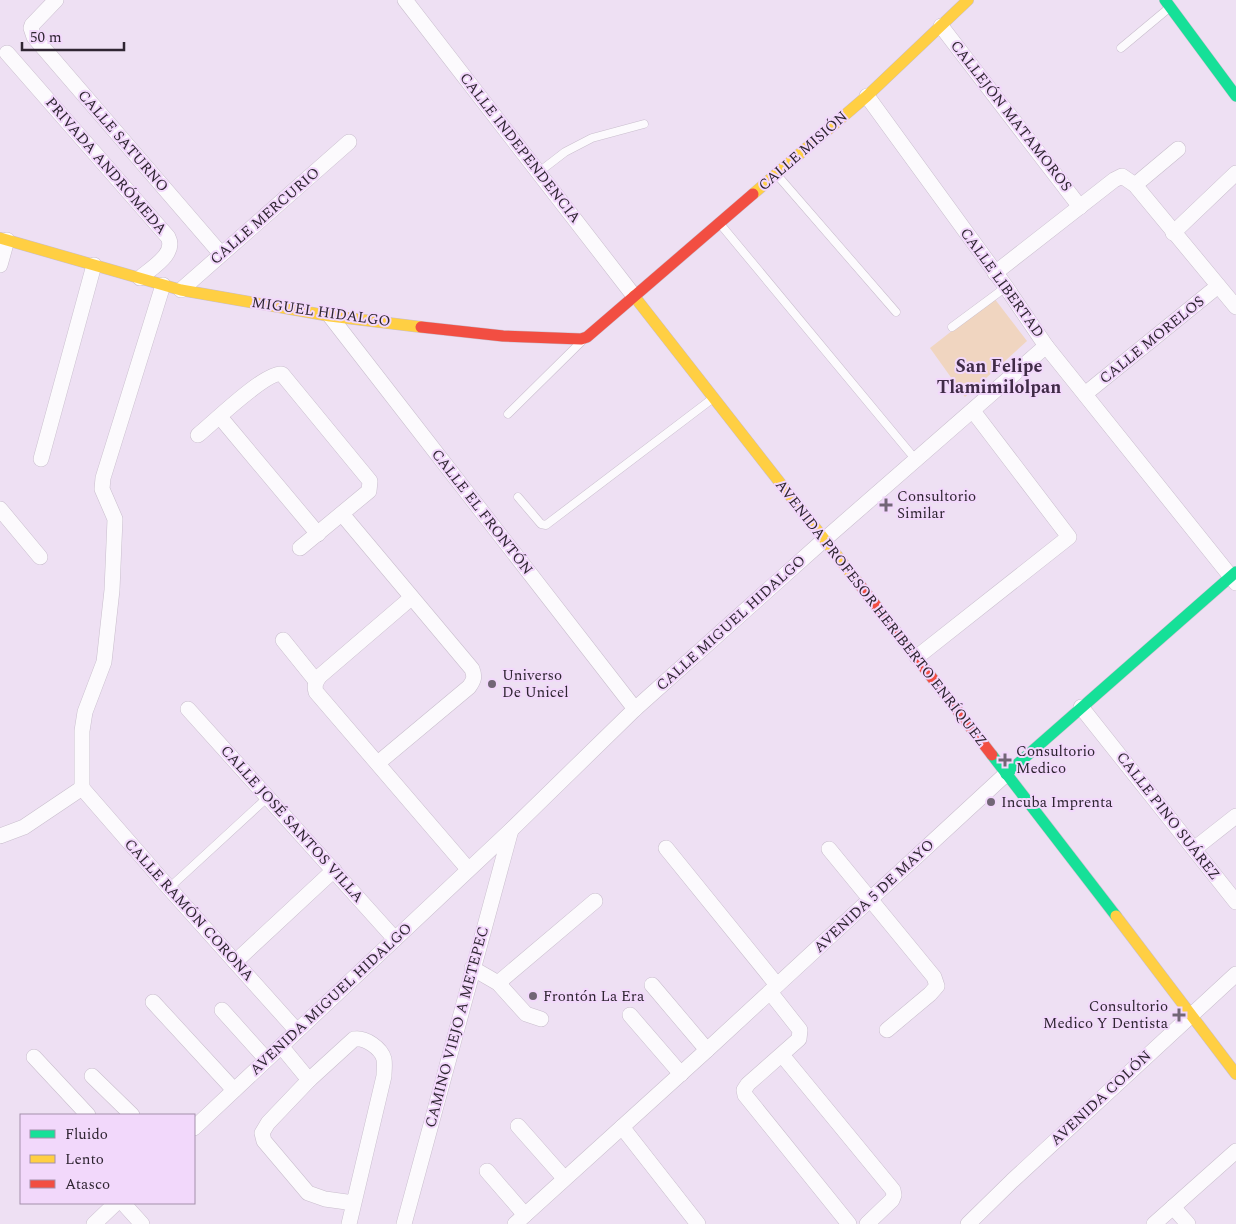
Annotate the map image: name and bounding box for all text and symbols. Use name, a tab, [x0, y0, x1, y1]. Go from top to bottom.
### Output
scale bar	[22, 20, 125, 52]
text: 50 m	[30, 26, 62, 49]
street label: CALLEJÓN MATAMOROS	[945, 35, 1077, 197]
street label: CALLE INDEPENDENCIA	[454, 68, 586, 228]
street label: CALLE SATURNO	[72, 85, 174, 197]
street label: PRIVADA ANDRÓMEDA	[40, 92, 172, 240]
street label: CALLE MISIÓN	[753, 106, 853, 196]
street label: CALLE MERCURIO	[205, 162, 325, 270]
street label: CALLE LIBERTAD	[954, 223, 1050, 343]
street label: CALLE MORELOS	[1094, 290, 1210, 390]
street label: MIGUEL HIDALGO	[250, 291, 392, 333]
district label: San Felipe Tlamimilolpan	[937, 353, 1061, 401]
street label: CALLE EL FRONTÓN	[425, 444, 539, 580]
street label: AVENIDA PROFESOR HERIBERTO ENRÍQUEZ	[769, 475, 993, 751]
place label: Consultorio Similar	[897, 485, 976, 525]
marker: Consultorio Similar	[879, 498, 893, 512]
street label: CALLE MIGUEL HIDALGO	[651, 549, 811, 697]
place label: Universo De Unicel	[502, 664, 569, 704]
marker: Universo De Unicel	[486, 678, 498, 690]
street label: CALLE JOSÉ SANTOS VILLA	[215, 740, 369, 908]
place label: Consultorio Medico	[1016, 740, 1095, 780]
street label: CALLE PINO SUÁREZ	[1110, 747, 1226, 885]
marker: Consultorio Medico	[998, 753, 1012, 767]
place label: Incuba Imprenta	[1001, 791, 1113, 814]
marker: Incuba Imprenta	[985, 796, 997, 808]
street label: CALLE RAMÓN CORONA	[119, 834, 259, 986]
street label: AVENIDA 5 DE MAYO	[808, 834, 940, 958]
street label: AVENIDA MIGUEL HIDALGO	[245, 917, 417, 1081]
street label: CAMINO VIEJO A METEPEC	[419, 924, 495, 1130]
place label: Frontón La Era	[543, 985, 645, 1008]
marker: Frontón La Era	[527, 990, 539, 1002]
place label: Consultorio Medico Y Dentista	[1043, 995, 1169, 1035]
marker: Consultorio Medico Y Dentista	[1172, 1008, 1186, 1022]
street label: AVENIDA COLÓN	[1045, 1045, 1157, 1151]
legend	[20, 1114, 195, 1204]
text: Fluido	[65, 1123, 108, 1146]
text: Lento	[65, 1148, 104, 1171]
text: Atasco	[65, 1173, 110, 1196]

